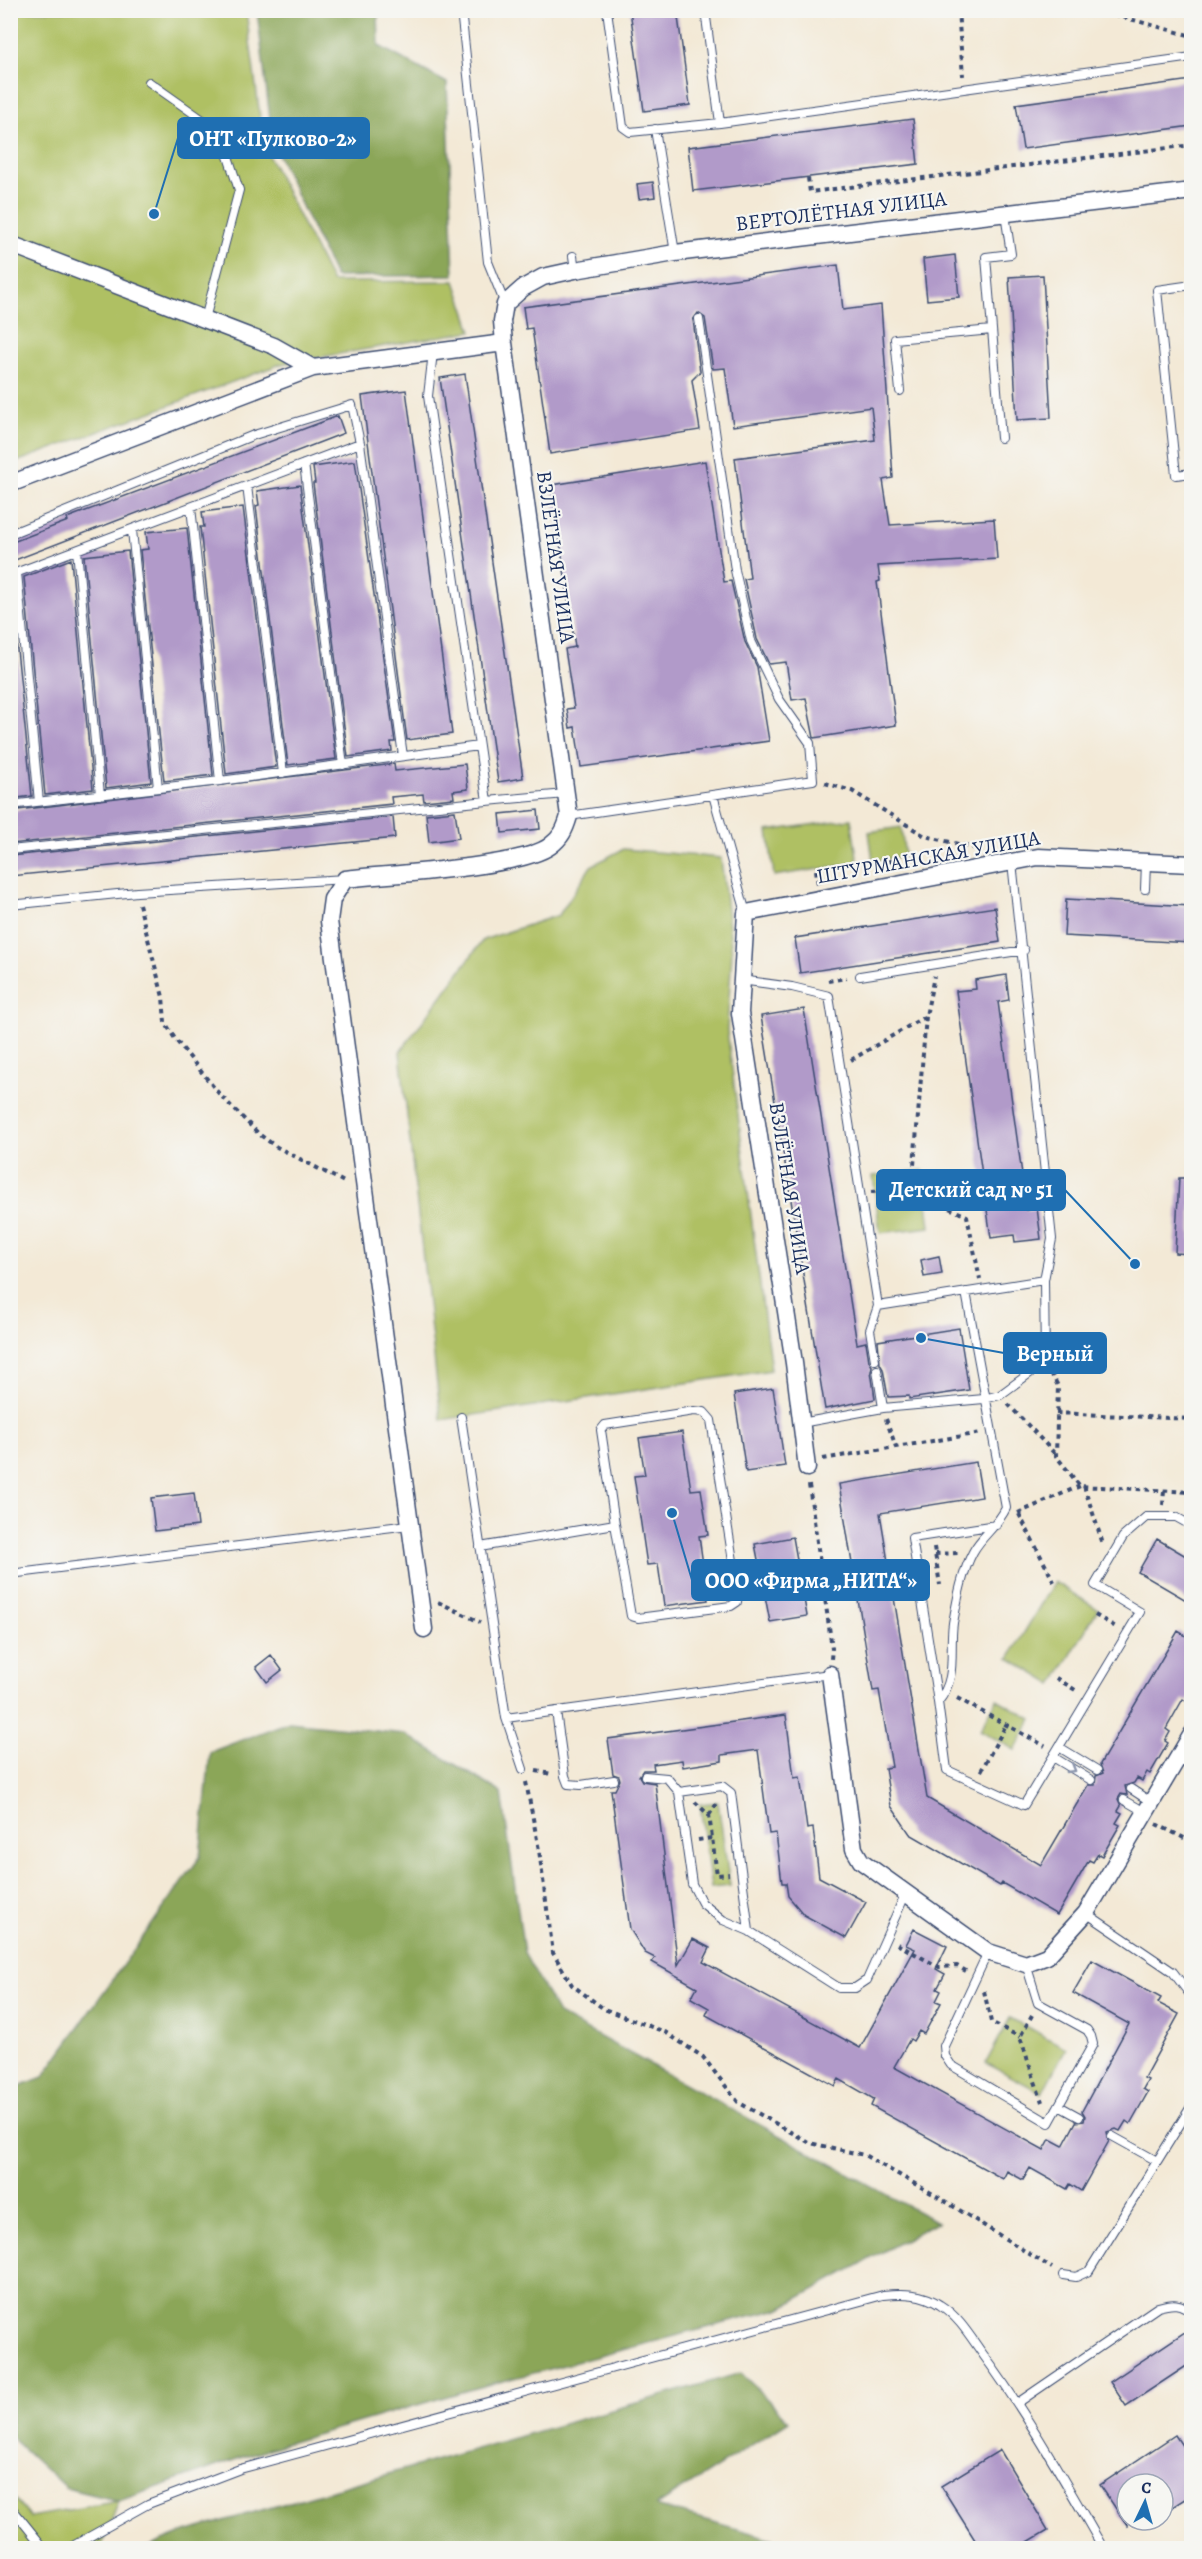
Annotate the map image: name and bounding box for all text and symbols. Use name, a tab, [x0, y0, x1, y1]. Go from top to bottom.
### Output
callout: ОНТ «Пулково-2»	[178, 118, 369, 158]
text: ОНТ «Пулково-2»	[189, 124, 357, 154]
street label: ВЕРТОЛЁТНАЯ УЛИЦА	[734, 184, 949, 238]
street label: ВЗЛЁТНАЯ УЛИЦА	[530, 469, 582, 646]
street label: ШТУРМАНСКАЯ УЛИЦА	[814, 823, 1043, 890]
street label: ВЗЛЁТНАЯ УЛИЦА	[763, 1100, 818, 1277]
callout: Детский сад № 51	[877, 1170, 1065, 1210]
text: Детский сад № 51	[889, 1175, 1053, 1205]
callout: Верный	[1004, 1333, 1106, 1373]
text: Верный	[1016, 1339, 1094, 1369]
callout: ООО «Фирма „НИТА“»	[692, 1560, 929, 1600]
text: ООО «Фирма „НИТА“»	[705, 1566, 917, 1596]
one-way arrow	[1066, 1761, 1076, 1773]
north arrow	[1115, 2472, 1175, 2532]
text: С	[1140, 2477, 1152, 2499]

